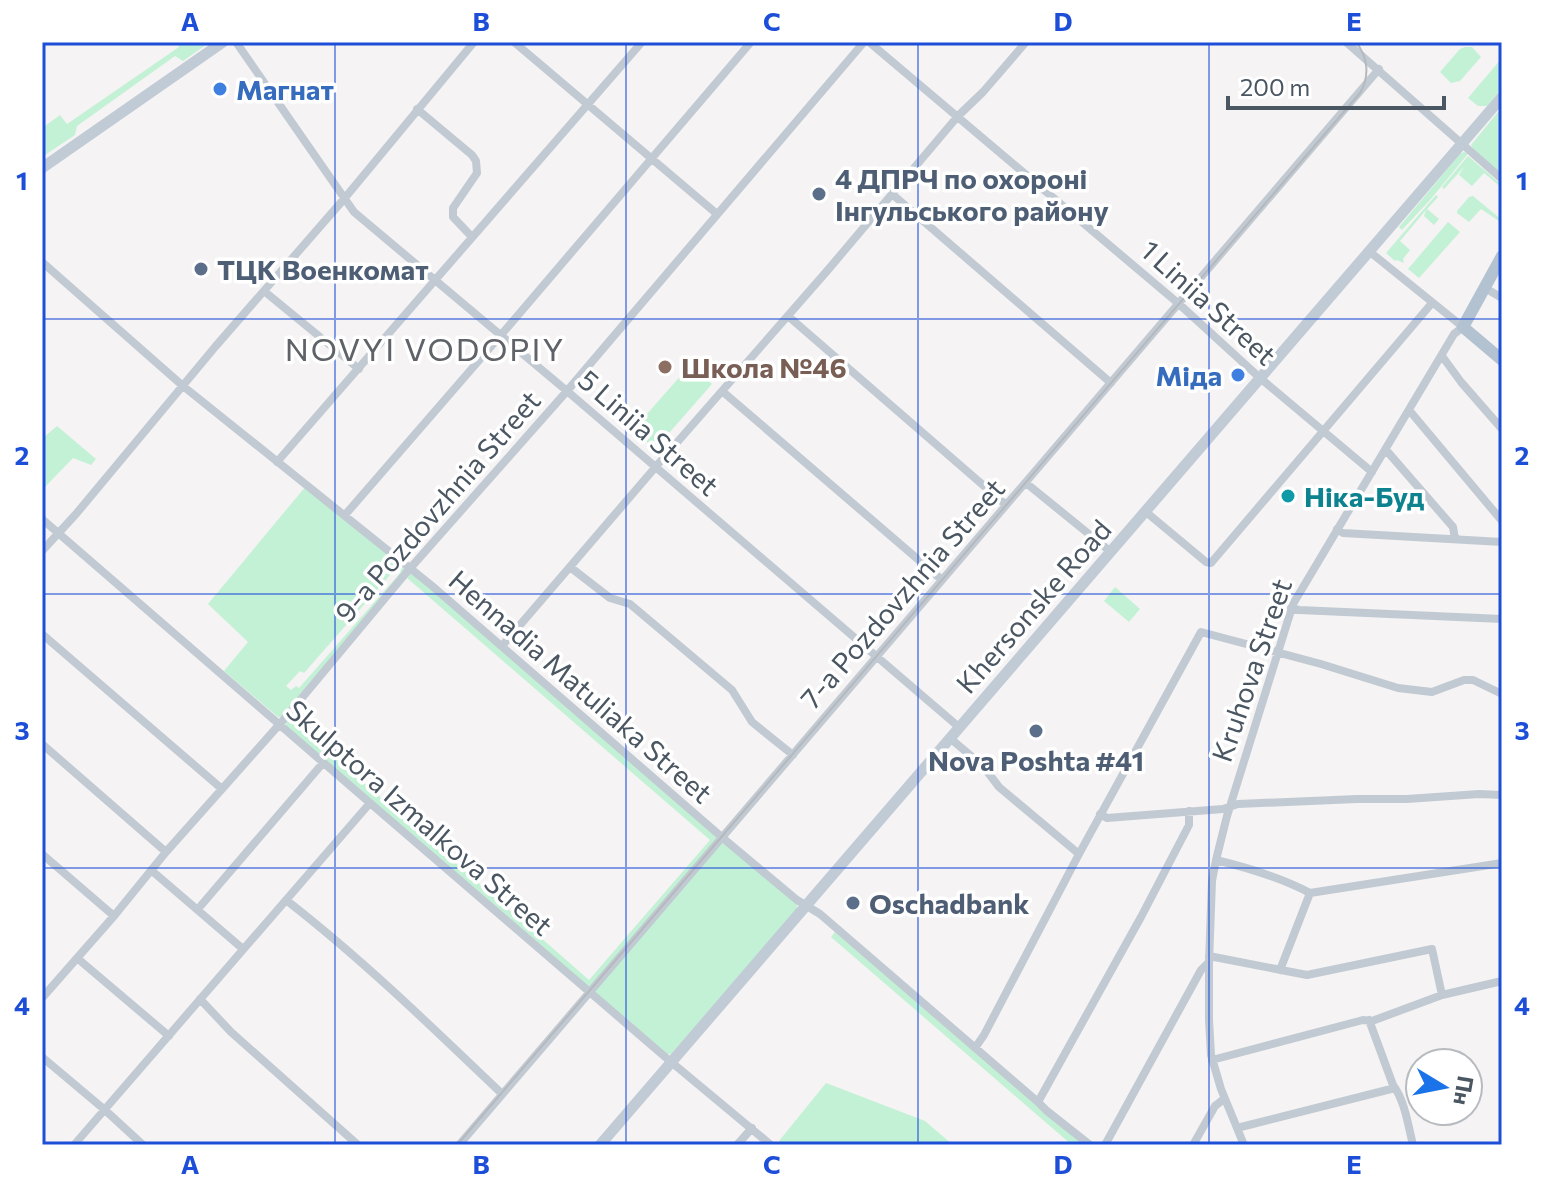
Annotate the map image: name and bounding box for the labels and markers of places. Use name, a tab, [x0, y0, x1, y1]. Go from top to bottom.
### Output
place label: Магнат	[236, 72, 334, 106]
marker: Магнат	[211, 80, 229, 98]
place label: 4 ДПРЧ по охороні Інгульського району	[835, 161, 1109, 227]
marker: 4 ДПРЧ по охороні Інгульського району	[810, 185, 828, 203]
place label: ТЦК Военкомат	[217, 252, 429, 286]
marker: ТЦК Военкомат	[192, 260, 210, 278]
place label: Школа №46	[681, 350, 847, 384]
marker: Школа №46	[656, 358, 674, 376]
place label: Міда	[1155, 358, 1222, 392]
marker: Міда	[1229, 366, 1247, 384]
place label: Ніка-Буд	[1304, 479, 1424, 513]
marker: Ніка-Буд	[1279, 487, 1297, 505]
marker: Nova Poshta #41	[1027, 722, 1045, 740]
place label: Nova Poshta #41	[928, 743, 1144, 777]
place label: Oschadbank	[869, 886, 1029, 920]
marker: Oschadbank	[844, 894, 862, 912]

